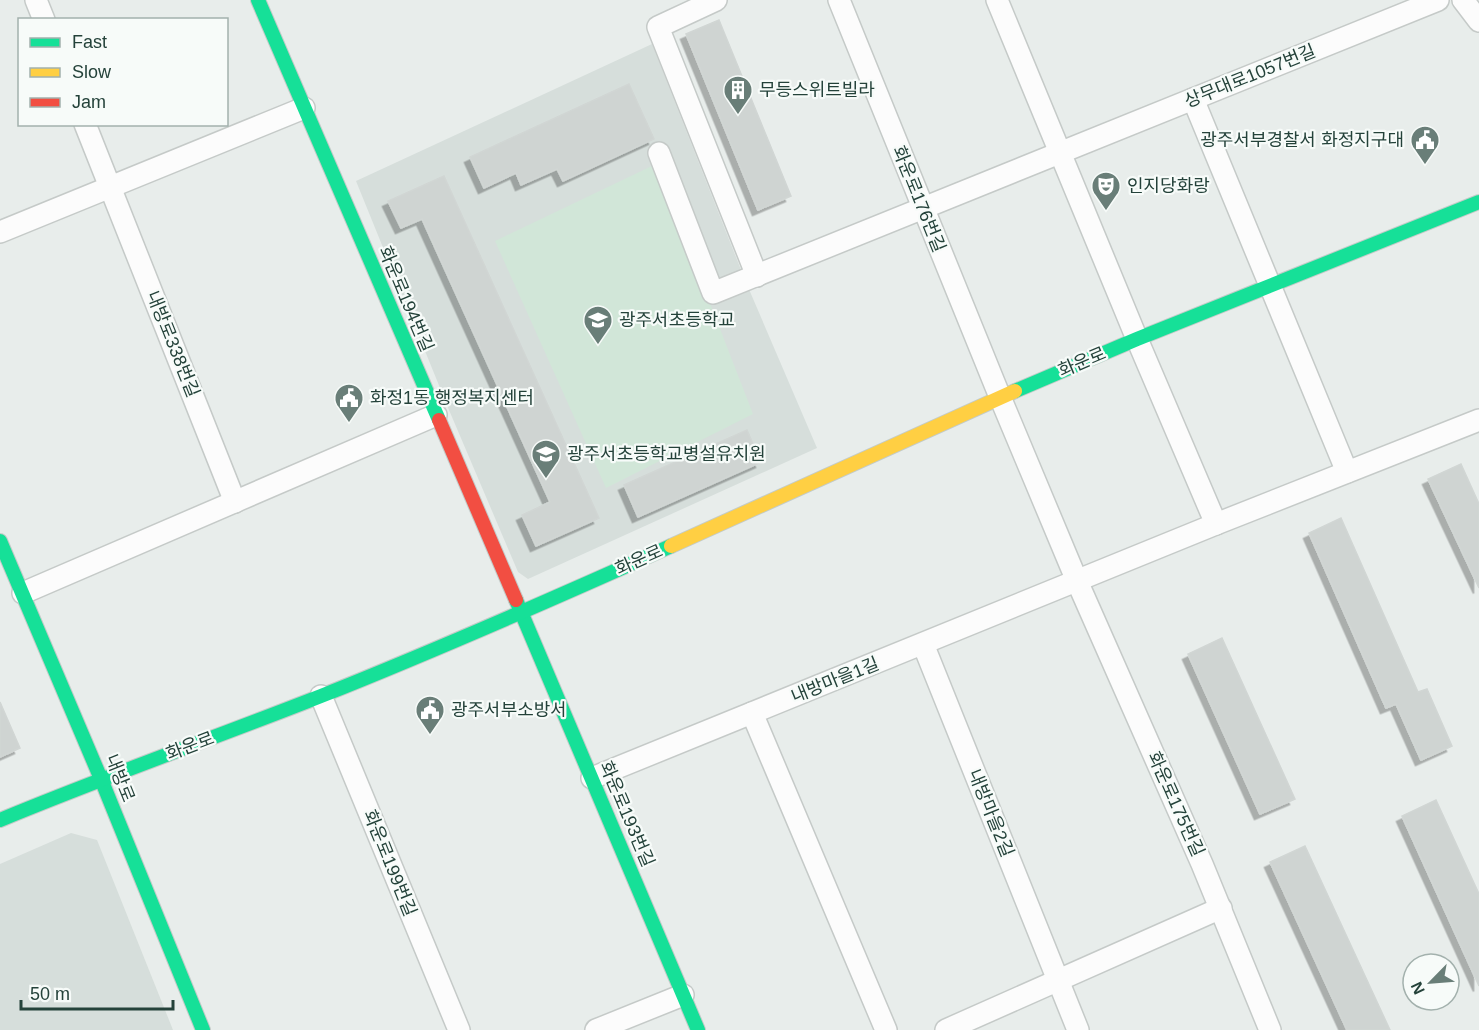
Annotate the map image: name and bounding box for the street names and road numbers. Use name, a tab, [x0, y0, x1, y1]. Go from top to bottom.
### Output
street label: 상무대로1057번길	[1182, 41, 1318, 111]
street label: 화운로176번길	[889, 143, 949, 255]
street label: 화운로194번길	[375, 243, 437, 355]
street label: 내방로338번길	[143, 288, 203, 400]
street label: 화운로	[1055, 343, 1109, 381]
street label: 화운로	[612, 541, 666, 579]
street label: 내방마을1길	[788, 653, 882, 707]
street label: 화운로	[163, 728, 217, 764]
street label: 화운로175번길	[1144, 748, 1208, 860]
street label: 내방로	[101, 751, 139, 805]
street label: 화운로193번길	[596, 758, 658, 870]
street label: 내방마을2길	[964, 766, 1018, 860]
street label: 화운로199번길	[360, 807, 420, 919]

